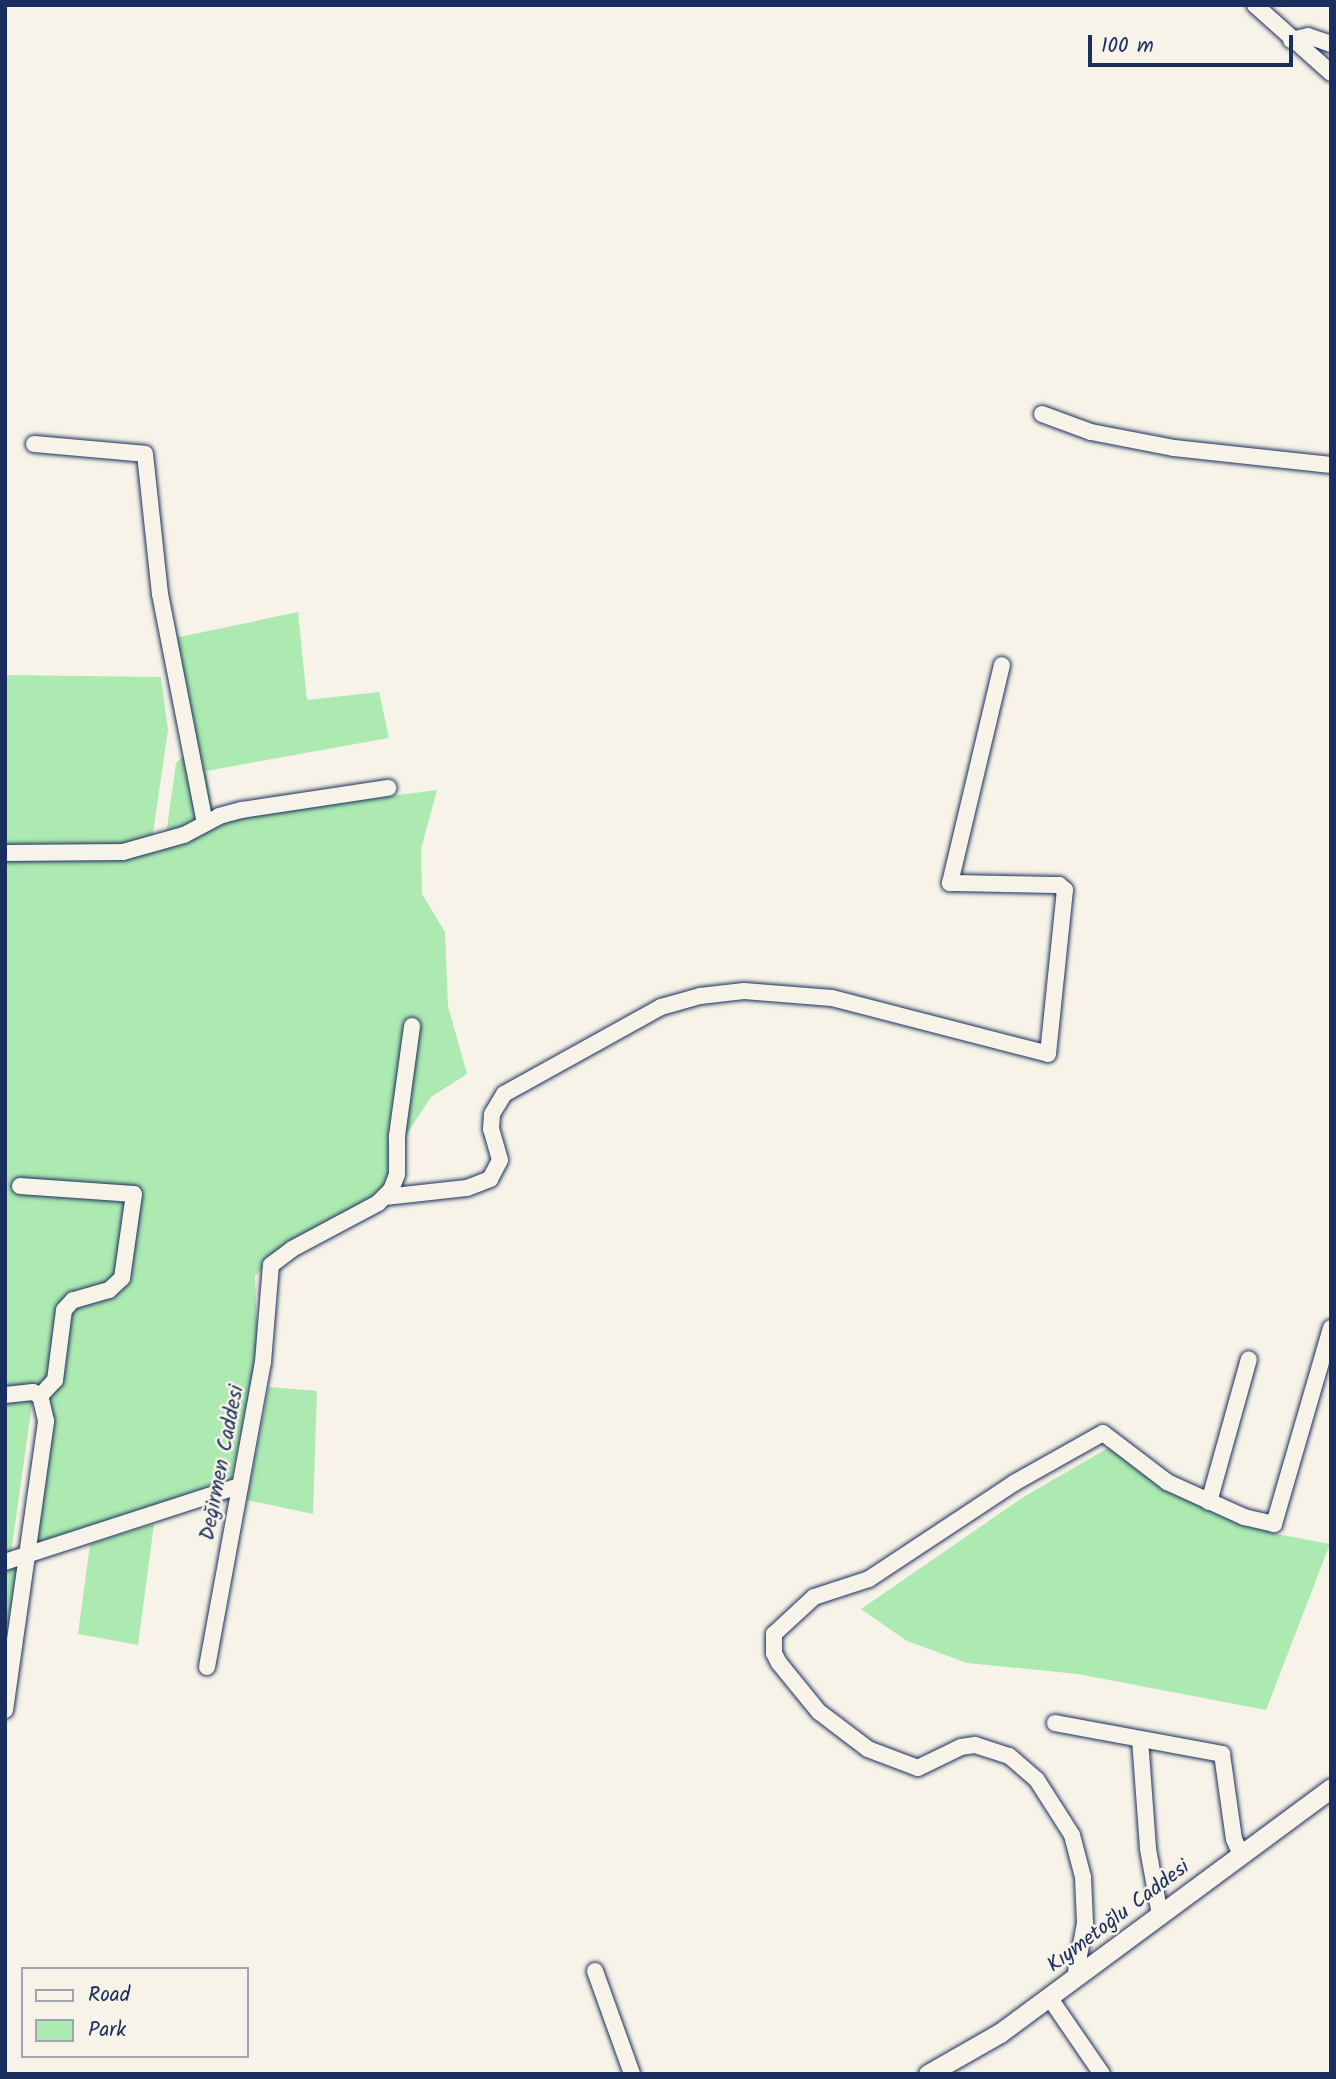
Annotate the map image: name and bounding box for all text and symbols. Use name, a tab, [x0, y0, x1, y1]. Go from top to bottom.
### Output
scale bar	[1091, 21, 1296, 65]
text: 100 m	[1101, 30, 1154, 63]
street label: Değirmen Caddesi	[196, 1383, 250, 1543]
street label: Kıymetoğlu Caddesi	[1043, 1855, 1195, 1979]
legend	[21, 1967, 248, 2058]
text: Road	[88, 1979, 130, 2012]
text: Park	[88, 2014, 126, 2047]

